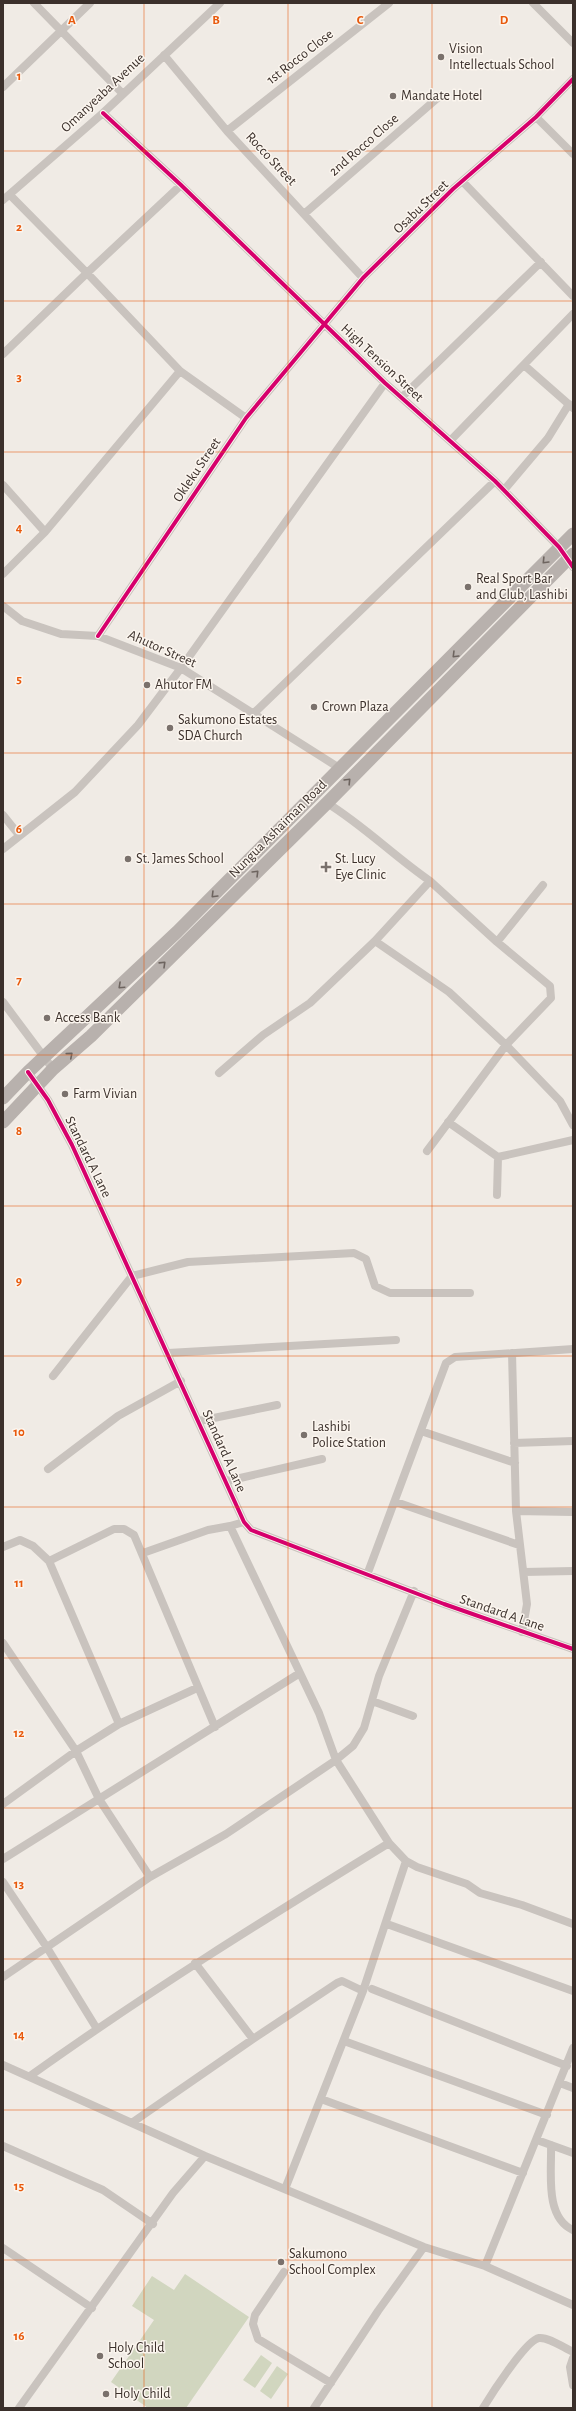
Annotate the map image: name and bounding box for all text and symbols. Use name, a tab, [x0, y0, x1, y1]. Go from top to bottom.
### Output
text: A	[68, 14, 76, 27]
text: B	[212, 14, 220, 27]
text: C	[357, 14, 364, 27]
text: D	[500, 14, 509, 27]
street label: 1st Rocco Close	[264, 27, 336, 87]
place label: Vision Intellectuals School	[449, 42, 555, 72]
street label: Omanyeaba Avenue	[58, 51, 148, 135]
marker: Vision Intellectuals School	[436, 52, 446, 62]
text: 1	[17, 70, 21, 83]
place label: Mandate Hotel	[401, 89, 483, 103]
marker: Mandate Hotel	[388, 91, 398, 101]
street label: 2nd Rocco Close	[327, 111, 401, 179]
street label: Rocco Street	[243, 130, 299, 189]
street label: Osabu Street	[391, 177, 451, 236]
text: 2	[16, 221, 22, 234]
street label: High Tension Street	[338, 321, 426, 405]
text: 3	[16, 371, 22, 384]
street label: Okleku Street	[171, 435, 224, 505]
text: 4	[16, 522, 23, 535]
one-way arrow	[542, 556, 550, 564]
place label: Real Sport Bar and Club, Lashibi	[476, 572, 568, 602]
marker: Real Sport Bar and Club, Lashibi	[463, 582, 473, 592]
street label: Ahutor Street	[126, 628, 199, 671]
one-way arrow	[452, 650, 460, 658]
text: 5	[16, 673, 22, 686]
place label: Ahutor FM	[155, 678, 212, 692]
marker: Ahutor FM	[142, 680, 152, 690]
place label: Crown Plaza	[322, 700, 389, 714]
marker: Crown Plaza	[309, 702, 319, 712]
place label: Sakumono Estates SDA Church	[178, 713, 277, 743]
marker: Sakumono Estates SDA Church	[165, 723, 175, 733]
street label: Nungua Ashaiman Road	[226, 777, 330, 881]
one-way arrow	[343, 778, 351, 786]
text: 6	[16, 823, 22, 836]
place label: St. James School	[136, 852, 224, 866]
place label: St. Lucy Eye Clinic	[335, 852, 387, 882]
marker: St. James School	[123, 854, 133, 864]
marker: St. Lucy Eye Clinic	[320, 861, 332, 873]
one-way arrow	[251, 871, 259, 878]
one-way arrow	[211, 890, 219, 898]
one-way arrow	[158, 961, 166, 969]
text: 7	[16, 974, 22, 987]
one-way arrow	[119, 981, 126, 988]
place label: Access Bank	[55, 1011, 121, 1025]
marker: Access Bank	[42, 1013, 52, 1023]
one-way arrow	[65, 1052, 73, 1059]
place label: Farm Vivian	[73, 1087, 137, 1101]
marker: Farm Vivian	[60, 1089, 70, 1099]
street label: Standard A Lane	[62, 1114, 114, 1200]
text: 8	[16, 1125, 22, 1138]
text: 9	[16, 1275, 22, 1288]
street label: Standard A Lane	[200, 1408, 248, 1494]
place label: Lashibi Police Station	[312, 1420, 386, 1450]
text: 10	[13, 1426, 25, 1439]
marker: Lashibi Police Station	[299, 1430, 309, 1440]
text: 11	[14, 1577, 24, 1590]
street label: Standard A Lane	[458, 1592, 546, 1634]
text: 12	[14, 1727, 24, 1740]
text: 13	[14, 1878, 25, 1891]
text: 14	[13, 2029, 25, 2042]
text: 15	[14, 2180, 25, 2193]
place label: Sakumono School Complex	[289, 2247, 376, 2277]
marker: Sakumono School Complex	[276, 2257, 286, 2267]
text: 16	[14, 2330, 24, 2343]
place label: Holy Child School	[108, 2341, 165, 2371]
marker: Holy Child School	[95, 2351, 105, 2361]
place label: Holy Child	[114, 2387, 171, 2401]
marker: Holy Child	[101, 2389, 111, 2399]

